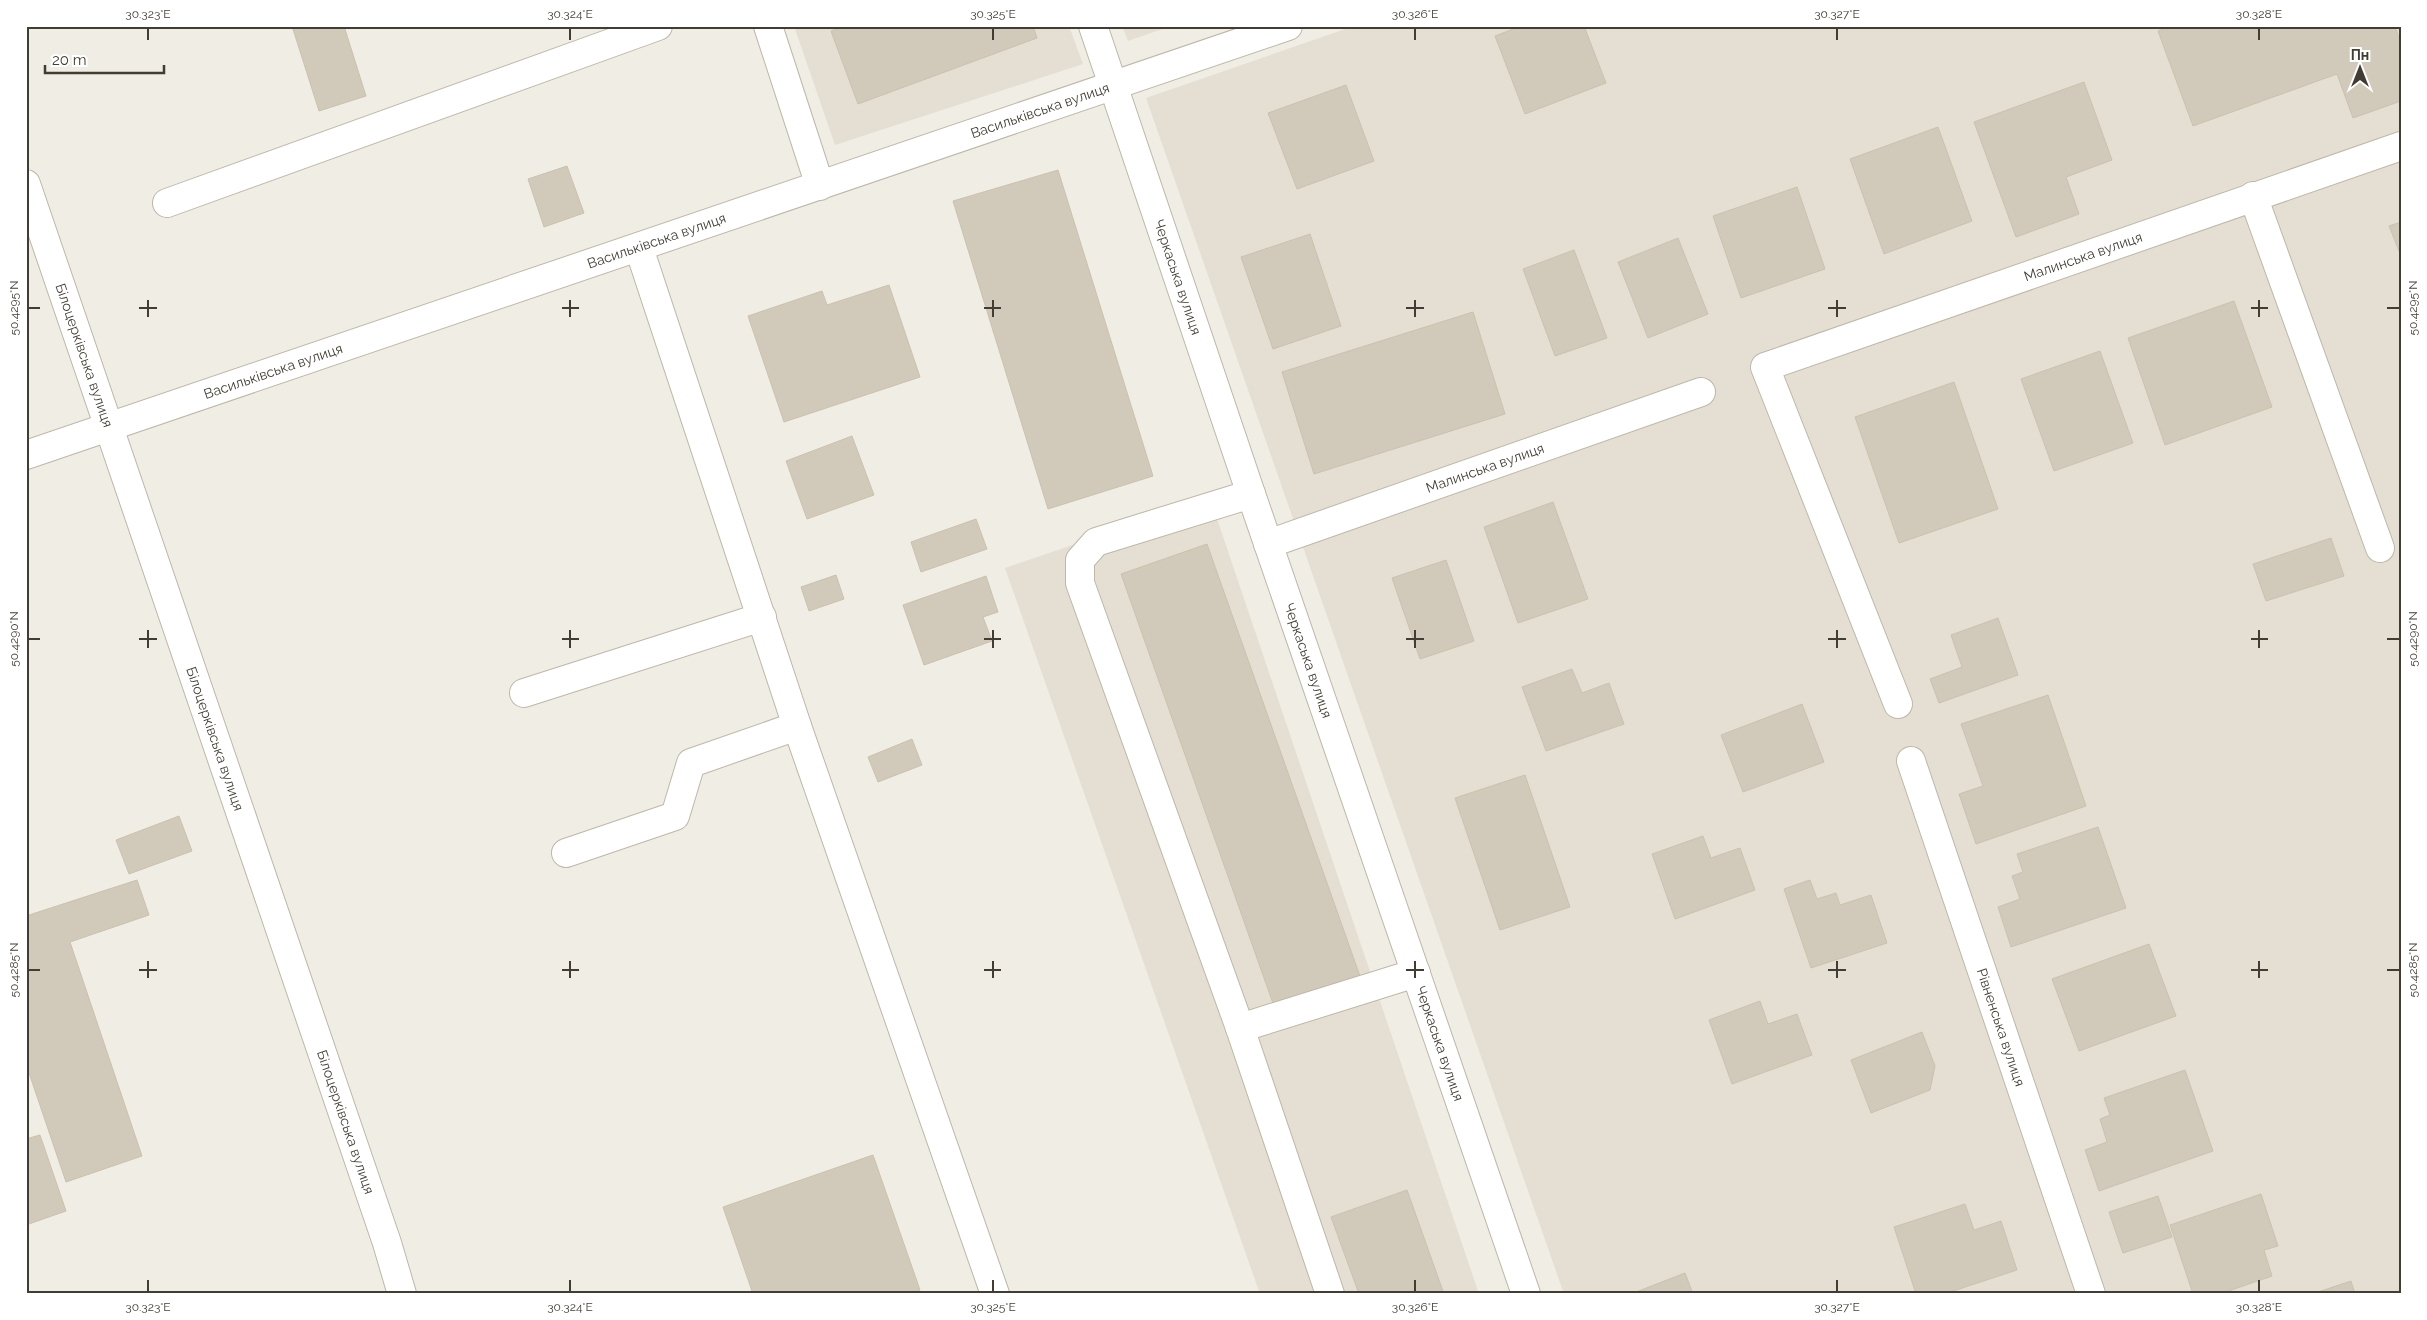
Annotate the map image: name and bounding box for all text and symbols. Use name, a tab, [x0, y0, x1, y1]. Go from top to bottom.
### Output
text: 30.323°E	[125, 7, 171, 21]
text: 30.324°E	[547, 7, 593, 21]
text: 30.325°E	[970, 7, 1016, 21]
text: 30.326°E	[1392, 7, 1438, 21]
text: 30.327°E	[1814, 7, 1860, 21]
text: 30.328°E	[2236, 7, 2282, 21]
scale bar	[45, 42, 164, 74]
north arrow	[2334, 42, 2384, 92]
text: Пн	[2351, 47, 2369, 63]
text: 20 m	[52, 51, 87, 69]
street label: Васильківська вулиця	[969, 79, 1111, 141]
street label: Васильківська вулиця	[585, 210, 728, 272]
street label: Черкаська вулиця	[1151, 217, 1205, 337]
street label: Малинська вулиця	[2022, 229, 2144, 284]
text: 50.4295°N	[7, 281, 21, 335]
street label: Білоцерківська вулиця	[52, 281, 116, 429]
text: 50.4295°N	[2406, 281, 2420, 335]
street label: Васильківська вулиця	[202, 340, 345, 402]
street label: Малинська вулиця	[1424, 440, 1546, 496]
street label: Черкаська вулиця	[1281, 601, 1335, 720]
text: 50.4290°N	[7, 611, 21, 667]
text: 50.4290°N	[2406, 611, 2420, 667]
street label: Білоцерківська вулиця	[183, 665, 247, 813]
text: 50.4285°N	[7, 942, 21, 998]
text: 50.4285°N	[2406, 942, 2420, 998]
street label: Рівненська вулиця	[1974, 966, 2028, 1088]
street label: Черкаська вулиця	[1413, 984, 1467, 1103]
street label: Білоцерківська вулиця	[314, 1048, 378, 1196]
text: 30.323°E	[125, 1300, 171, 1314]
text: 30.324°E	[547, 1300, 593, 1314]
text: 30.325°E	[970, 1300, 1016, 1314]
text: 30.326°E	[1392, 1300, 1438, 1314]
text: 30.327°E	[1814, 1300, 1860, 1314]
text: 30.328°E	[2236, 1300, 2282, 1314]

